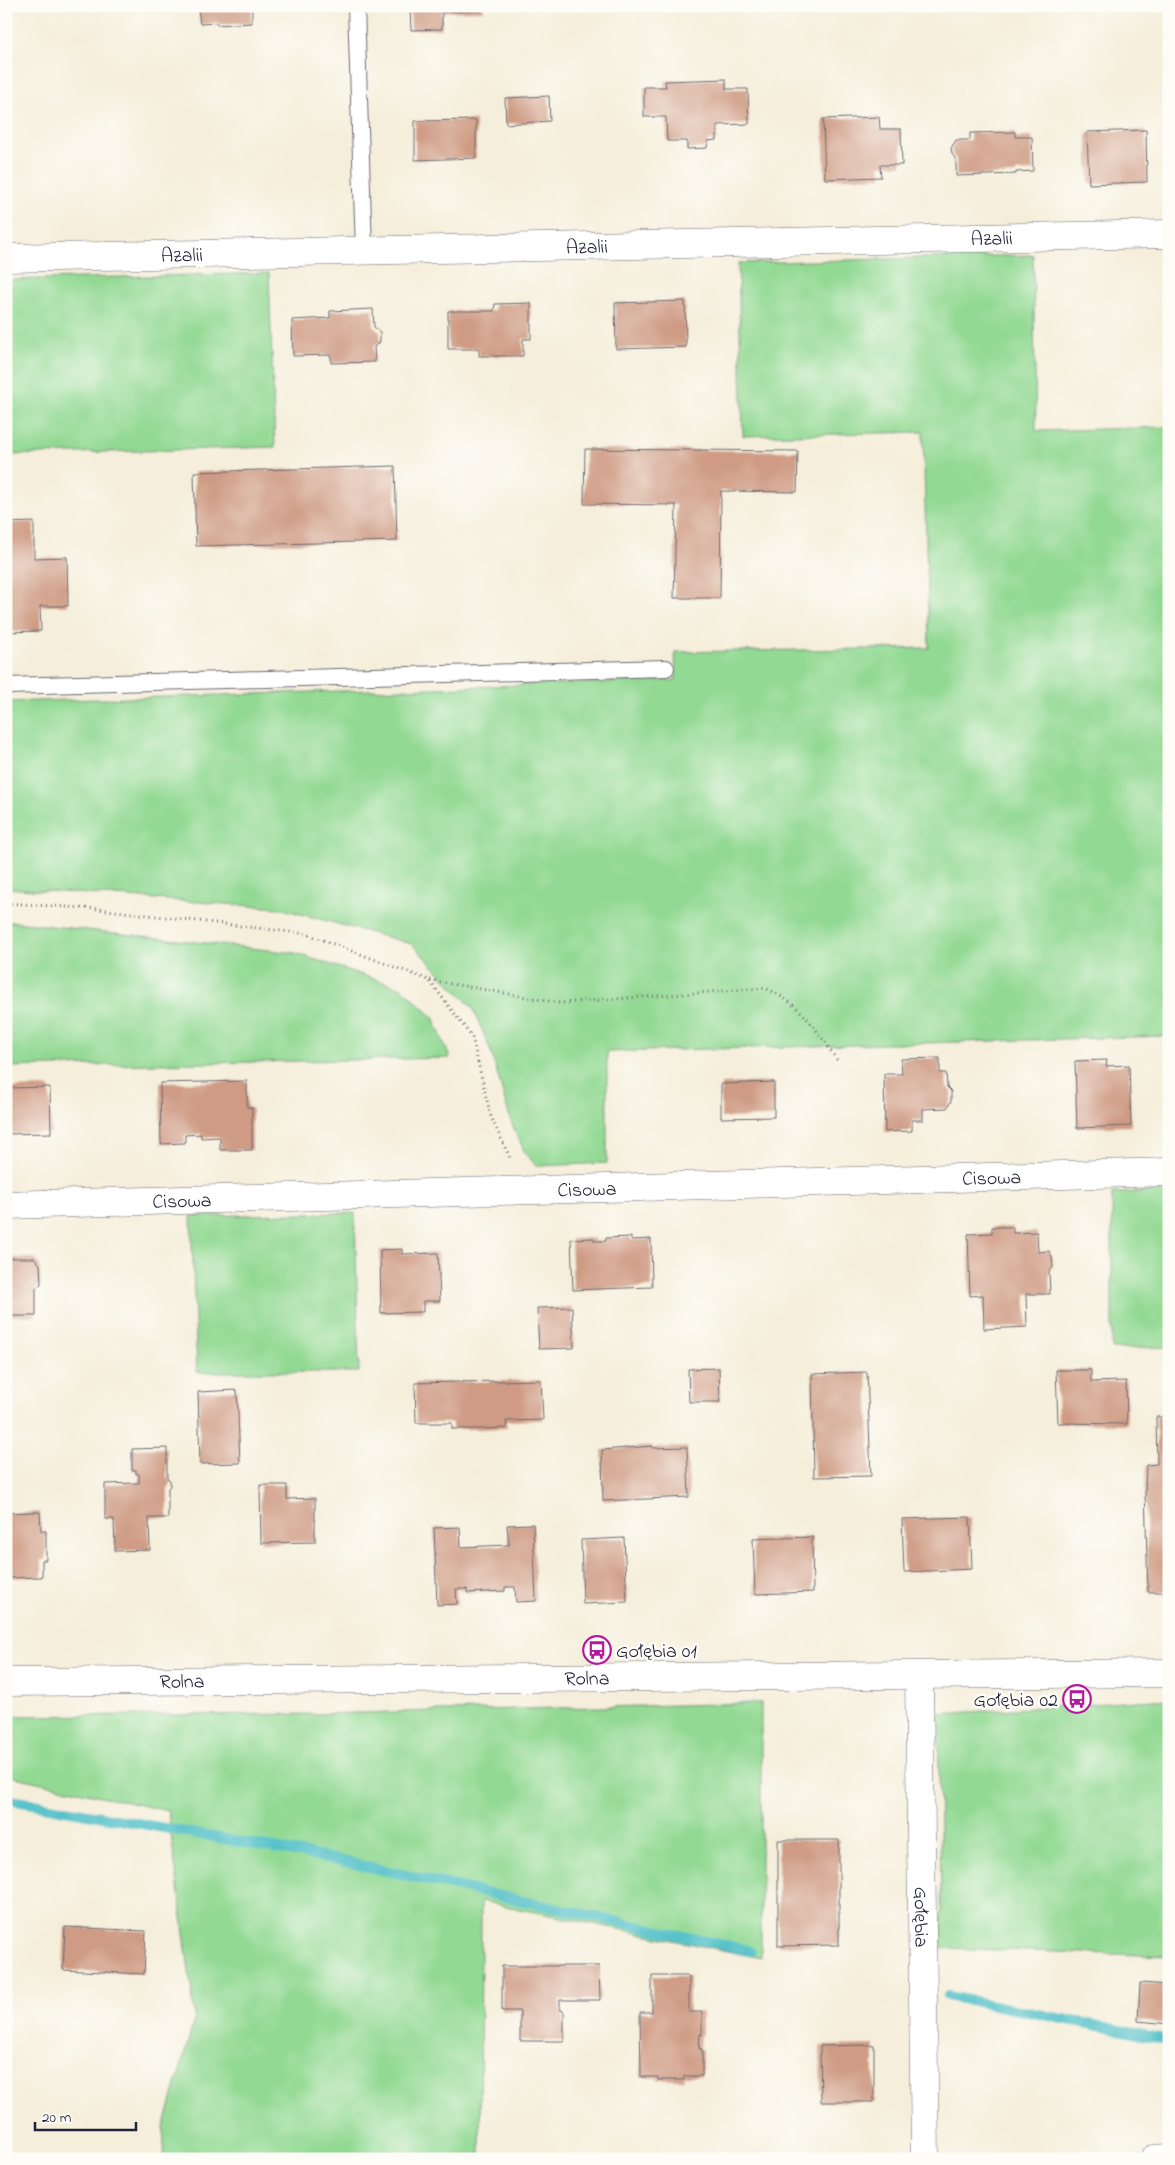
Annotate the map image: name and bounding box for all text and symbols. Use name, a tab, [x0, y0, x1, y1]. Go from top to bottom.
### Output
street label: Azalii	[970, 225, 1013, 255]
street label: Azalii	[566, 234, 608, 263]
street label: Azalii	[161, 242, 203, 272]
street label: Cisowa	[962, 1164, 1022, 1195]
street label: Cisowa	[557, 1176, 617, 1206]
street label: Cisowa	[152, 1187, 212, 1218]
bus stop icon: Gołębia 01	[582, 1635, 612, 1665]
place label: Gołębia 01	[616, 1638, 697, 1667]
street label: Rolna	[564, 1665, 610, 1695]
street label: Rolna	[159, 1668, 205, 1698]
bus stop icon: Gołębia 02	[1062, 1684, 1092, 1714]
place label: Gołębia 02	[974, 1687, 1058, 1716]
street label: Gołębia	[905, 1886, 934, 1948]
scale bar	[35, 2100, 136, 2132]
text: 20 m	[42, 2107, 72, 2129]

